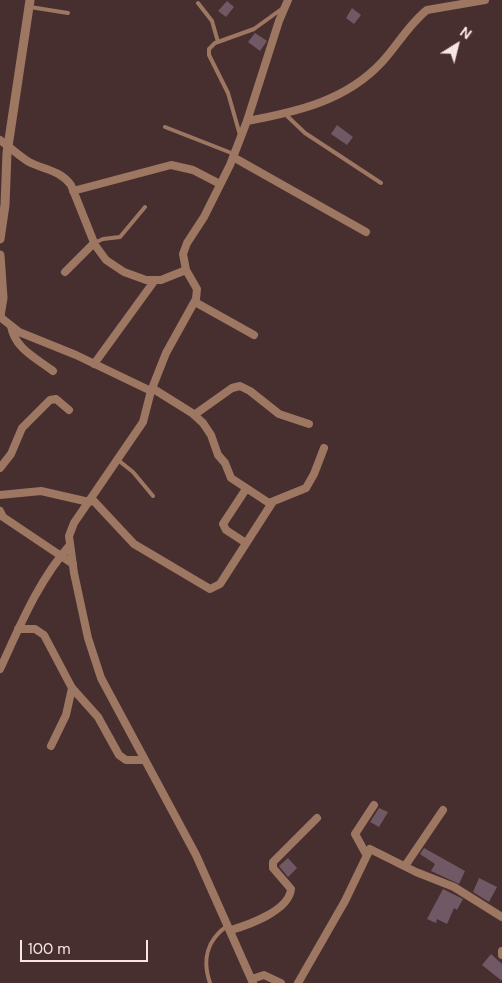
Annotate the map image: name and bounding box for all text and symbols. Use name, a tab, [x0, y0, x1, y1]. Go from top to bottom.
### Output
north arrow	[432, 20, 482, 70]
text: N	[456, 23, 475, 43]
scale bar	[22, 930, 150, 962]
text: 100 m	[28, 939, 71, 959]

